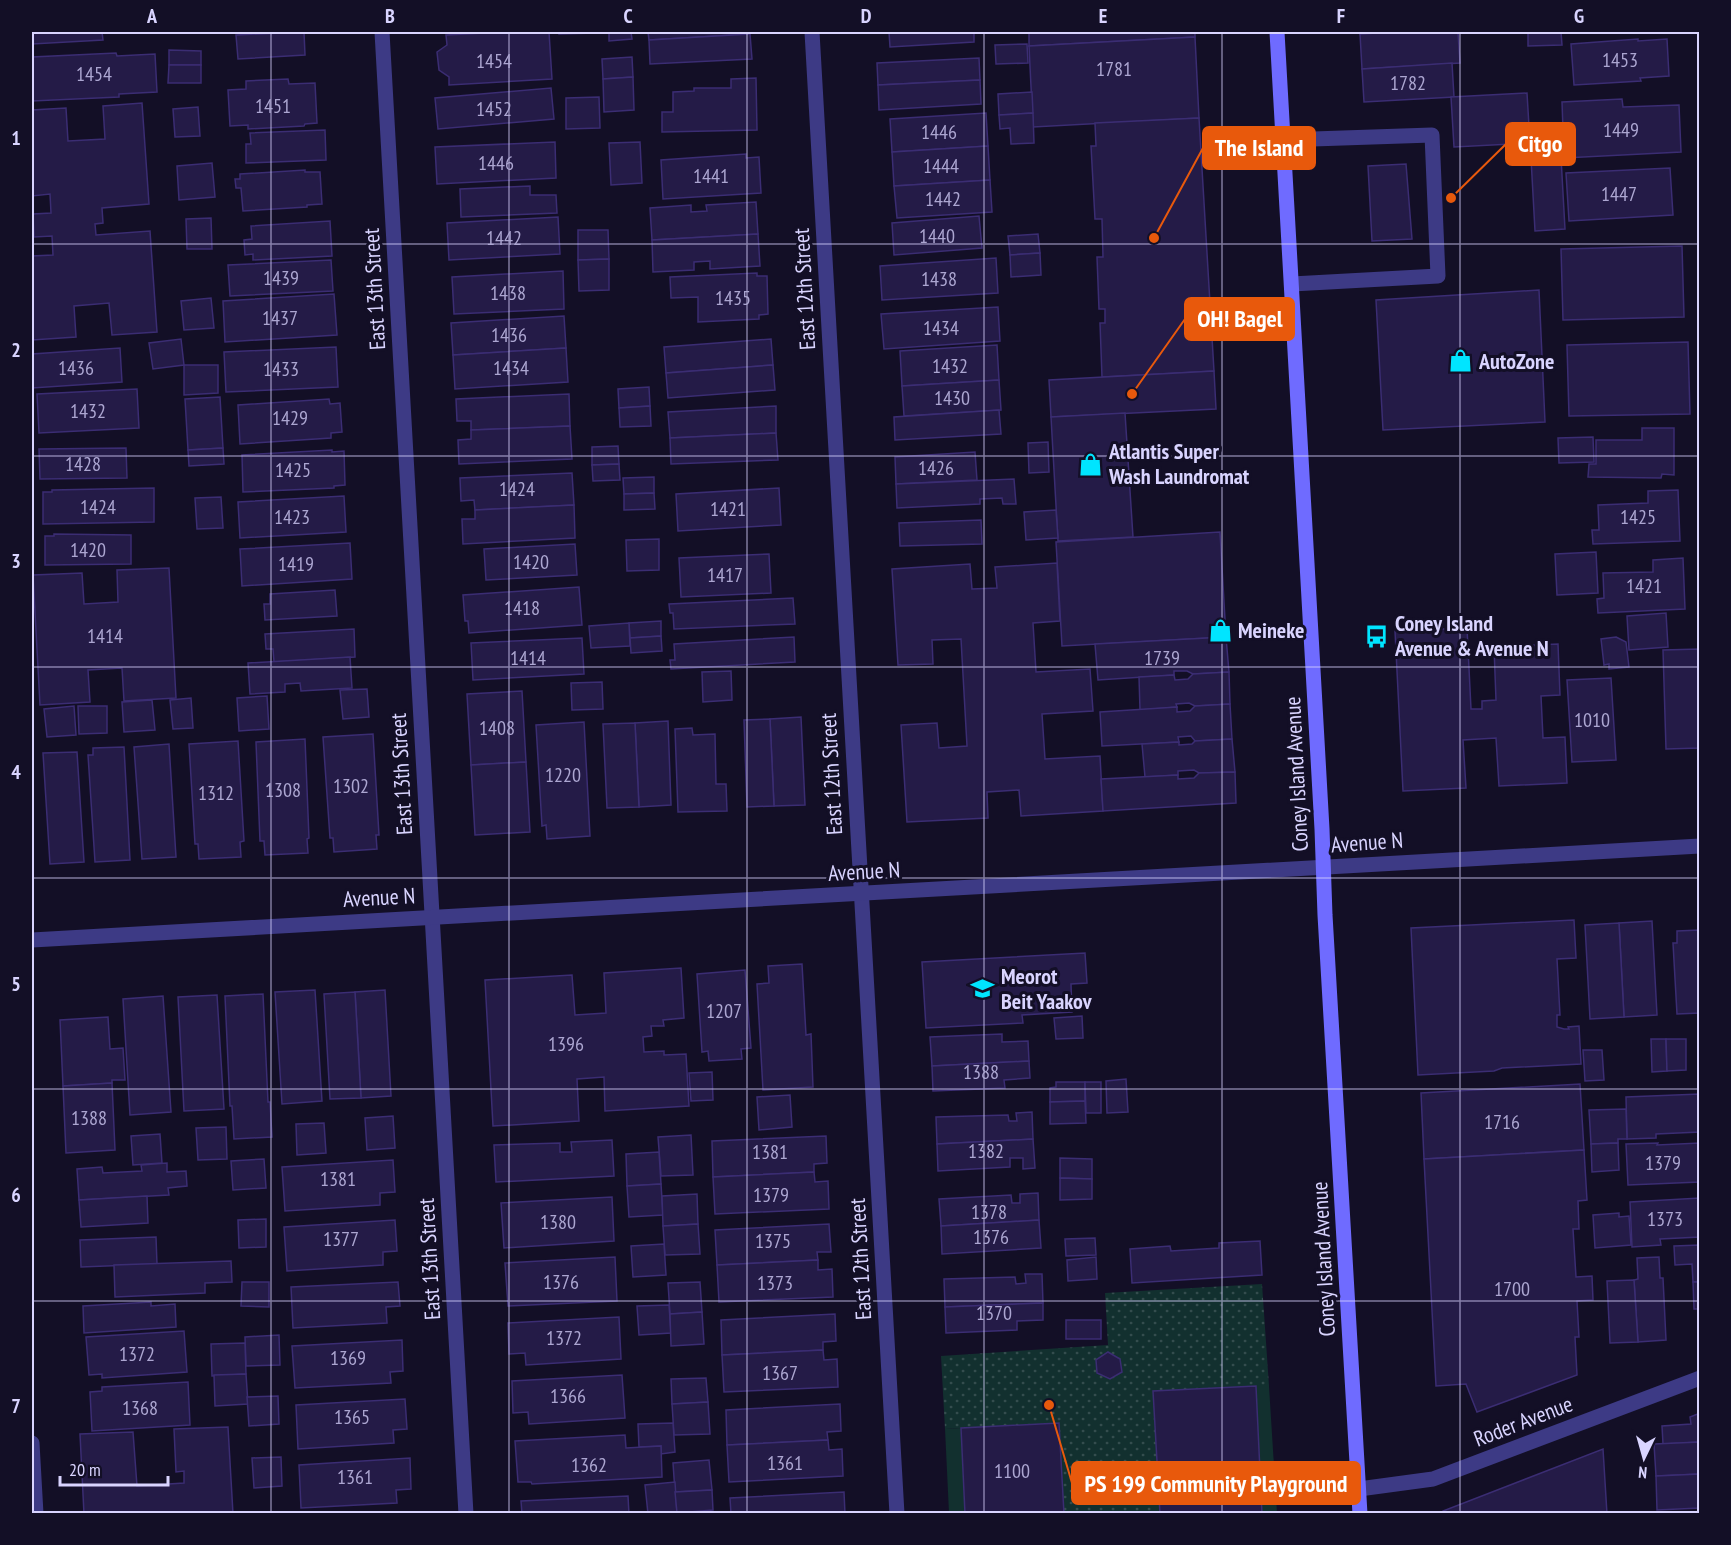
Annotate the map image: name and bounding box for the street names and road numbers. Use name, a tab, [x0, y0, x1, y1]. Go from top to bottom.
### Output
street label: East 13th Street	[357, 227, 391, 351]
street label: East 12th Street	[787, 227, 821, 351]
street label: Coney Island Avenue	[1278, 696, 1314, 852]
street label: East 13th Street	[384, 712, 418, 836]
street label: East 12th Street	[814, 712, 848, 836]
street label: Avenue N	[1330, 826, 1404, 858]
street label: Avenue N	[827, 855, 901, 887]
street label: Avenue N	[342, 881, 416, 913]
street label: Coney Island Avenue	[1305, 1181, 1341, 1337]
street label: East 13th Street	[412, 1197, 446, 1321]
street label: East 12th Street	[843, 1197, 877, 1321]
street label: Roder Avenue	[1470, 1389, 1576, 1453]

